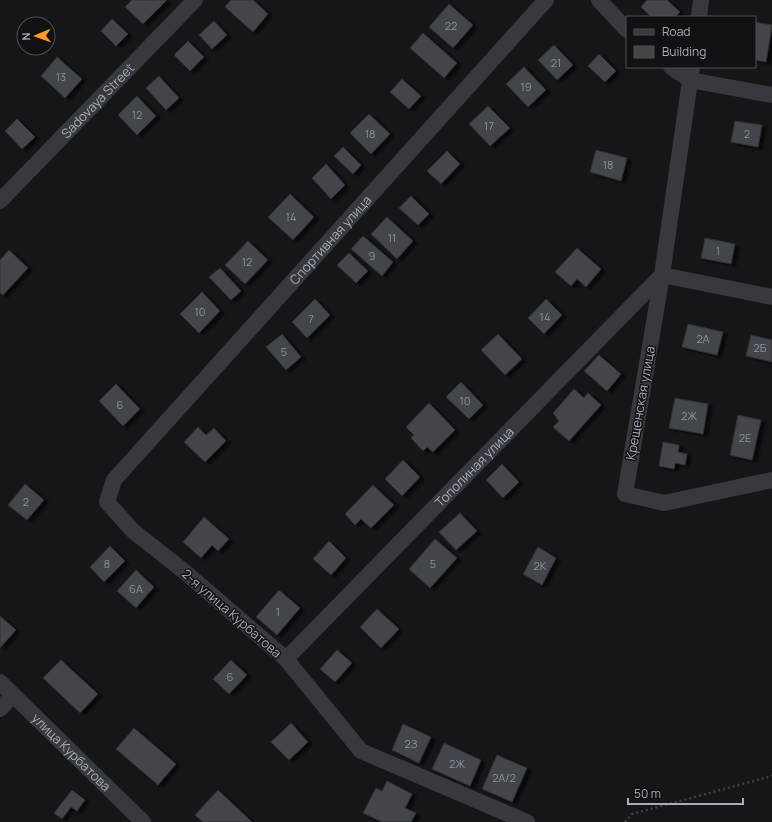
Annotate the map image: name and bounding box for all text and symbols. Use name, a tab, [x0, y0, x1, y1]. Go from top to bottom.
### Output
north arrow	[16, 16, 56, 56]
legend	[626, 16, 756, 68]
house number: 22	[445, 18, 457, 33]
text: Road	[662, 23, 690, 40]
text: N	[18, 32, 33, 41]
text: Building	[662, 43, 706, 60]
house number: 21	[551, 55, 561, 70]
street label: Sadovaya Street	[57, 59, 138, 142]
house number: 13	[56, 69, 66, 84]
house number: 19	[520, 79, 532, 94]
house number: 12	[132, 107, 142, 122]
house number: 17	[484, 118, 494, 133]
house number: 18	[365, 126, 375, 141]
house number: 2	[744, 126, 750, 141]
house number: 18	[603, 157, 613, 172]
street label: Спортивная улица	[285, 191, 375, 288]
house number: 14	[286, 209, 296, 224]
house number: 11	[388, 230, 396, 245]
house number: 1	[716, 243, 720, 258]
house number: 9	[369, 248, 376, 263]
house number: 12	[242, 254, 252, 269]
house number: 10	[194, 304, 206, 319]
house number: 14	[540, 309, 550, 324]
house number: 7	[308, 311, 314, 326]
house number: 2А	[696, 331, 710, 346]
house number: 2Б	[754, 340, 767, 355]
house number: 5	[281, 344, 287, 359]
street label: Крещенская улица	[621, 344, 659, 462]
house number: 10	[459, 393, 471, 408]
house number: 6	[117, 397, 124, 412]
house number: 2Ж	[681, 408, 697, 423]
street label: Тополиная улица	[431, 423, 518, 511]
house number: 2Е	[739, 430, 751, 445]
house number: 2	[23, 494, 29, 509]
house number: 8	[104, 556, 110, 571]
house number: 5	[430, 556, 436, 571]
house number: 2К	[534, 558, 547, 573]
street label: 2-я улица Курбатова	[178, 565, 286, 661]
house number: 6А	[129, 581, 143, 596]
house number: 1	[276, 604, 280, 619]
house number: 6	[227, 669, 234, 684]
street label: улица Курбатова	[28, 709, 115, 795]
house number: 2З	[405, 736, 418, 751]
house number: 2Ж	[449, 756, 465, 771]
house number: 2А/2	[492, 770, 516, 785]
scale bar	[628, 780, 743, 806]
text: 50 m	[634, 785, 661, 802]

